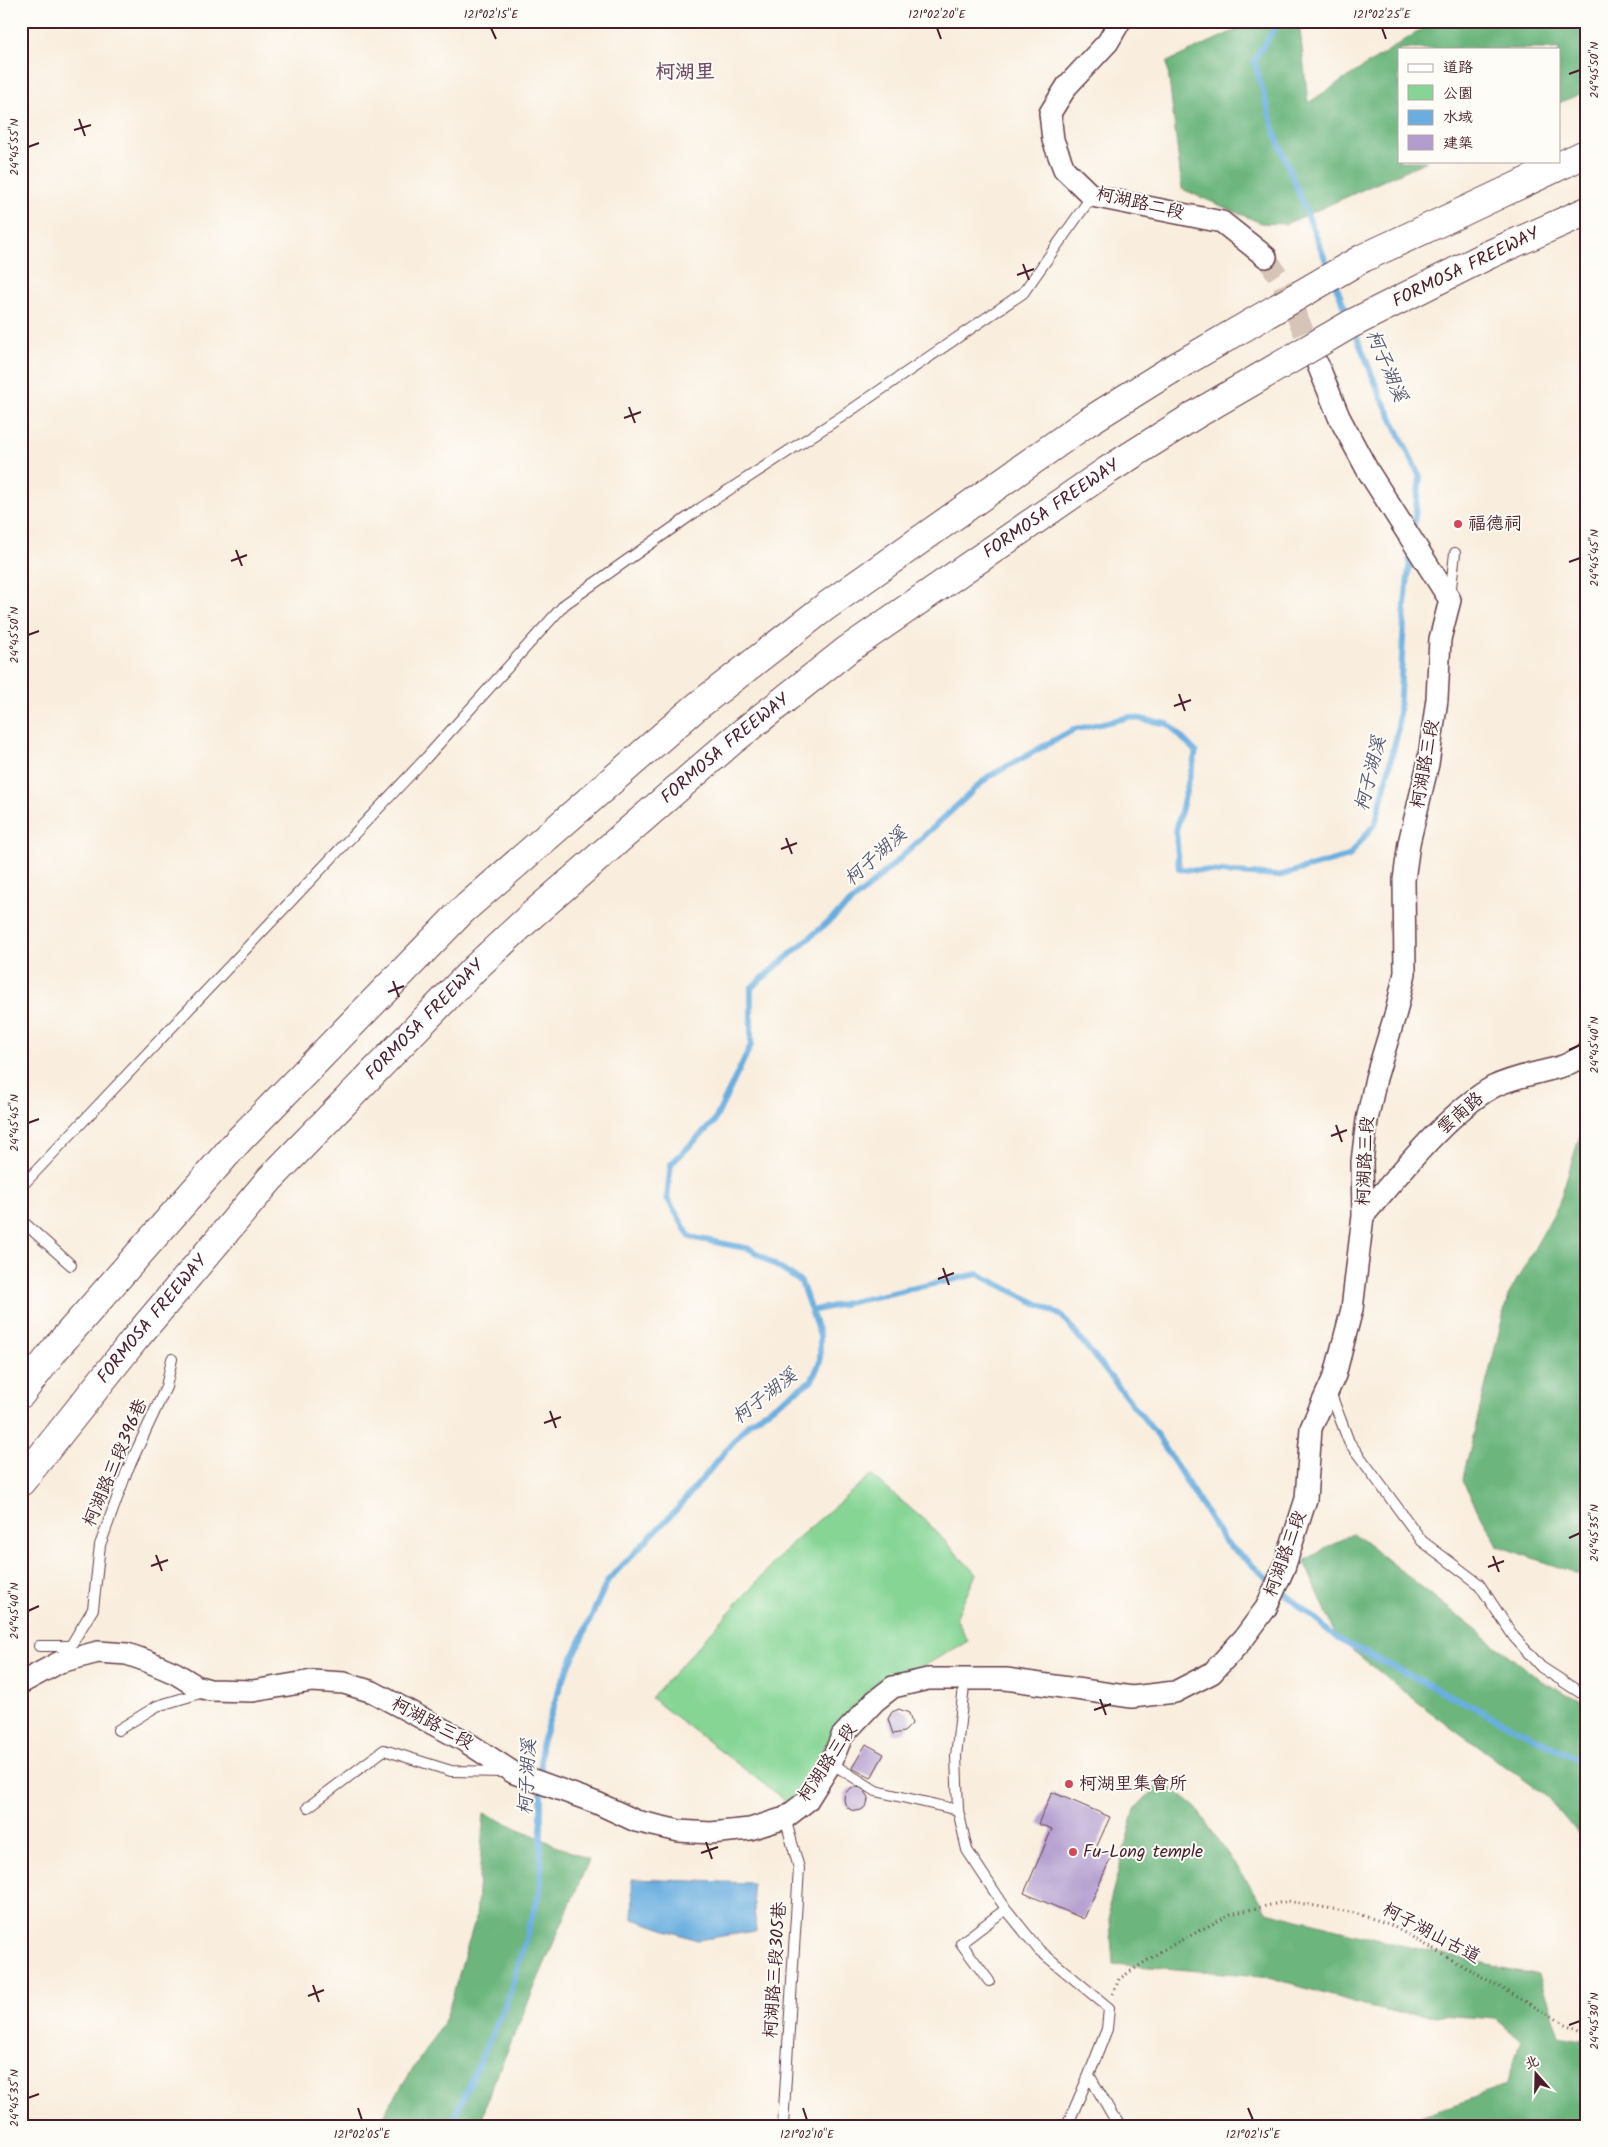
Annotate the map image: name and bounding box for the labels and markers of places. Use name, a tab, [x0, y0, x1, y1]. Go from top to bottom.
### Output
place label: 福德祠	[1468, 510, 1522, 539]
marker: 福德祠	[1452, 518, 1464, 530]
place label: 柯湖里集會所	[1079, 1770, 1187, 1799]
marker: 柯湖里集會所	[1063, 1778, 1075, 1790]
place label: Fu-Long temple	[1083, 1838, 1203, 1867]
marker: Fu-Long temple	[1067, 1846, 1079, 1858]

